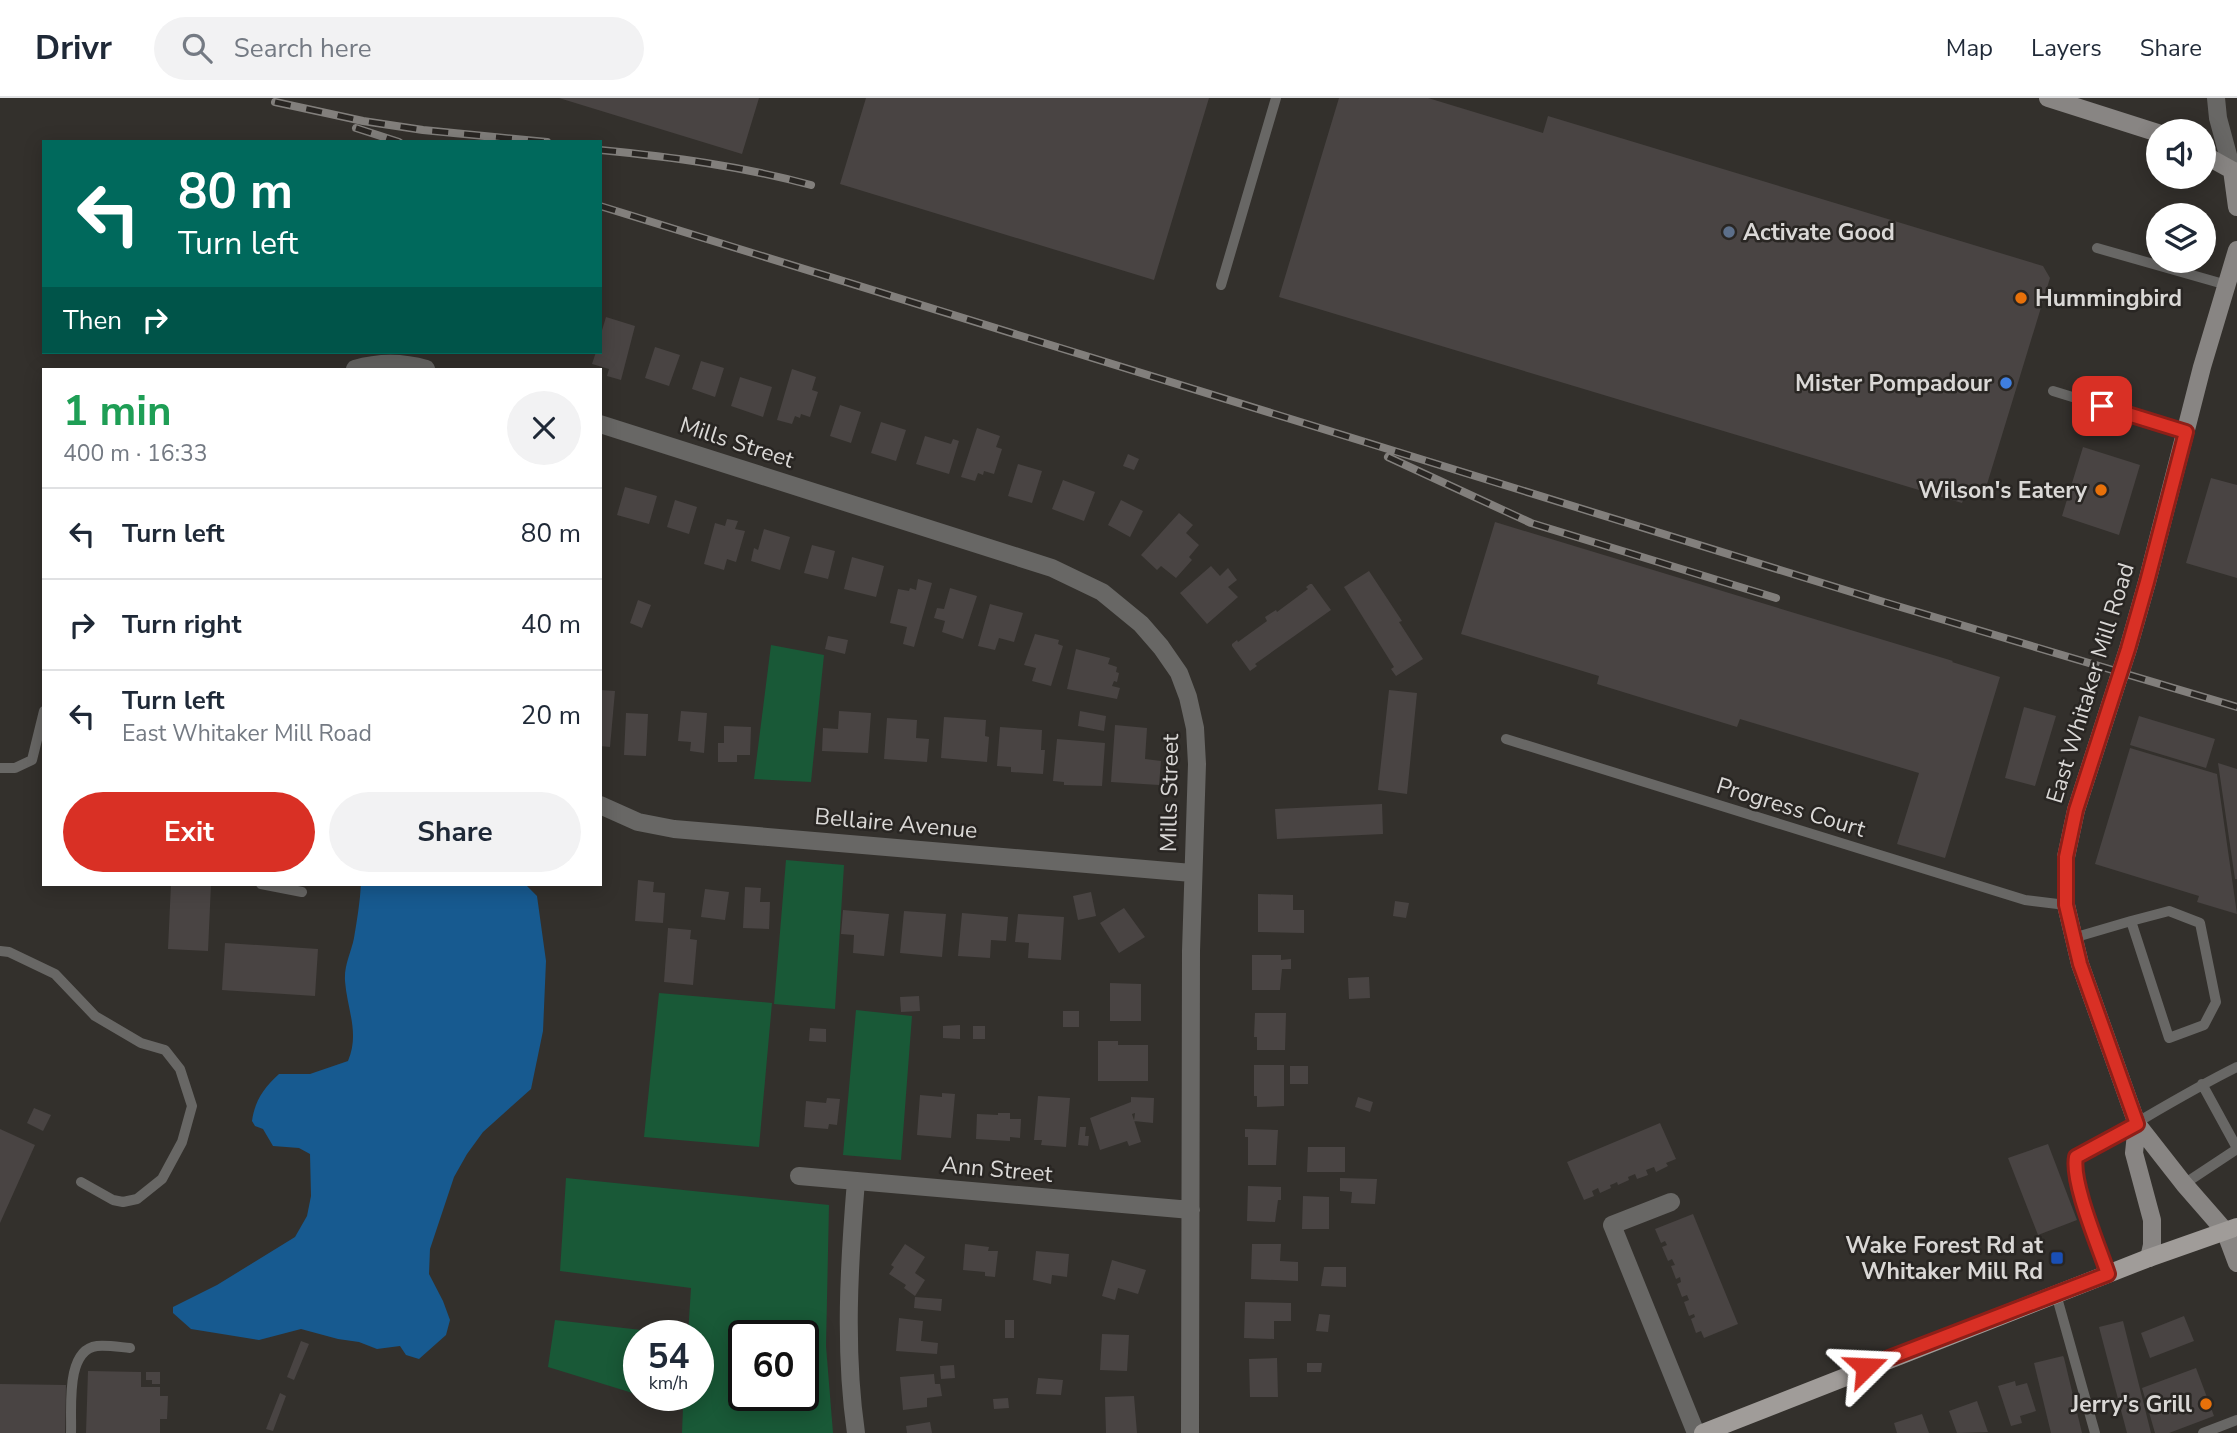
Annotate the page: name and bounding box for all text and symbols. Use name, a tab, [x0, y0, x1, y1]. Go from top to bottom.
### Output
search box	[154, 17, 644, 80]
text: Drivr	[35, 26, 112, 71]
icon: search	[178, 29, 216, 67]
text: Search here	[234, 31, 372, 66]
text: Map	[1946, 32, 1993, 64]
text: Layers	[2031, 32, 2102, 64]
text: Share	[2140, 32, 2202, 64]
map controls	[2146, 119, 2216, 273]
button: sound	[2146, 119, 2216, 189]
text: 80 m	[178, 158, 293, 225]
icon: left	[63, 168, 154, 259]
button: layers	[2146, 203, 2216, 273]
place label: Activate Good	[1743, 217, 1895, 248]
text: Turn left	[178, 222, 298, 265]
marker: Activate Good	[1721, 224, 1737, 240]
place label: Hummingbird	[2035, 283, 2182, 314]
marker: Hummingbird	[2013, 290, 2029, 306]
icon: right	[136, 301, 174, 339]
text: Then	[63, 303, 122, 338]
place label: Mister Pompadour	[1795, 368, 1992, 399]
marker: Mister Pompadour	[1998, 375, 2014, 391]
pin	[2072, 376, 2132, 436]
text: 1 min	[63, 383, 172, 440]
icon: arrive	[2083, 387, 2121, 425]
button: close	[507, 391, 581, 465]
street label: Mills Street	[676, 409, 799, 476]
text: 400 m · 16:33	[63, 438, 208, 469]
place label: Wilson's Eatery	[1918, 475, 2088, 506]
marker: Wilson's Eatery	[2093, 482, 2109, 498]
icon: left	[63, 515, 101, 553]
text: Turn left	[122, 516, 225, 551]
text: 80 m	[521, 516, 581, 551]
street label: East Whitaker Mill Road	[2039, 559, 2142, 807]
icon: right	[63, 606, 101, 644]
text: Turn right	[122, 607, 241, 642]
text: 40 m	[521, 607, 581, 642]
text: Turn left	[122, 683, 225, 718]
icon: left	[63, 697, 101, 735]
text: 20 m	[521, 698, 581, 733]
text: East Whitaker Mill Road	[122, 718, 372, 749]
street label: Mills Street	[1153, 733, 1186, 852]
street label: Progress Court	[1713, 770, 1870, 845]
button: Exit	[63, 792, 315, 872]
button: Share	[329, 792, 581, 872]
street label: Bellaire Avenue	[813, 801, 979, 846]
street label: Ann Street	[940, 1149, 1055, 1190]
place label: Wake Forest Rd at Whitaker Mill Rd	[1845, 1230, 2043, 1287]
marker: Wake Forest Rd at Whitaker Mill Rd	[2049, 1250, 2065, 1266]
speed limit sign: 60	[728, 1320, 819, 1411]
position arrow	[1829, 1330, 1903, 1404]
text: 54	[647, 1333, 690, 1380]
text: km/h	[649, 1371, 688, 1395]
place label: Jerry's Grill	[2070, 1389, 2193, 1420]
marker: Jerry's Grill	[2198, 1396, 2214, 1412]

